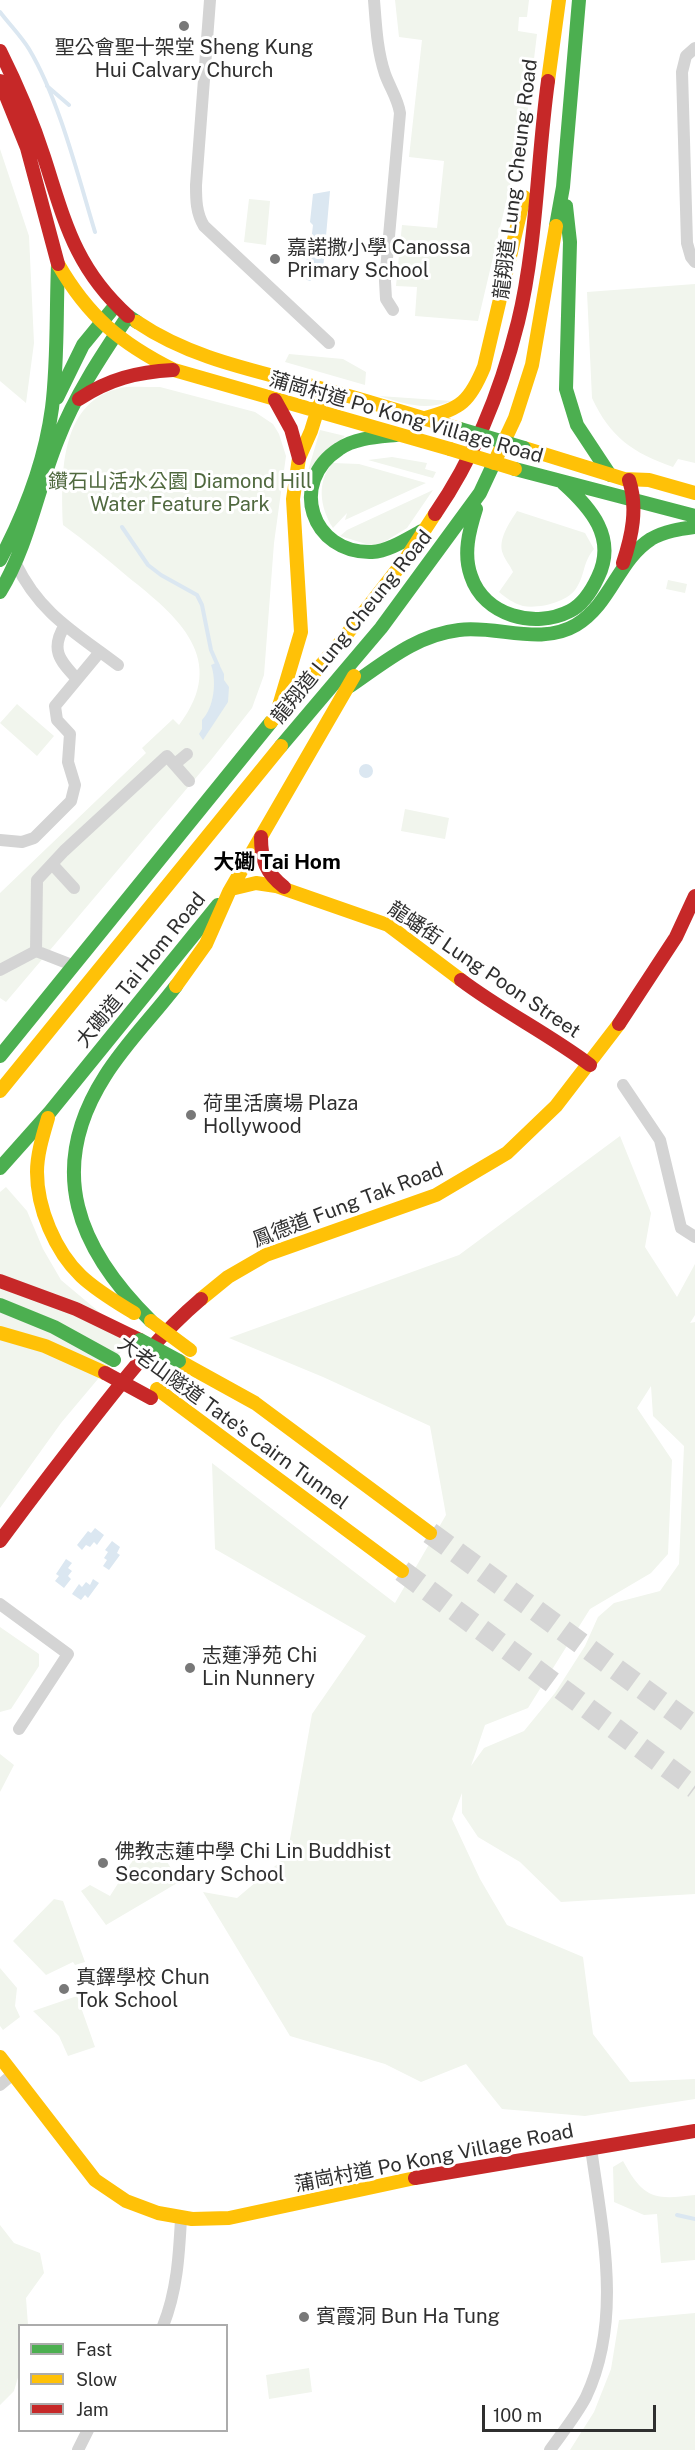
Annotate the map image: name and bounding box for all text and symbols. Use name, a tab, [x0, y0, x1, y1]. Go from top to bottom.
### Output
marker: 聖公會聖十架堂 Sheng Kung Hui Calvary Church	[177, 19, 191, 33]
place label: 聖公會聖十架堂 Sheng Kung Hui Calvary Church	[55, 36, 313, 83]
street label: 龍翔道 Lung Cheung Road	[489, 58, 543, 300]
place label: 嘉諾撒小學 Canossa Primary School	[287, 236, 471, 283]
marker: 嘉諾撒小學 Canossa Primary School	[268, 252, 282, 266]
street label: 蒲崗村道 Po Kong Village Road	[266, 367, 546, 469]
park label: 鑽石山活水公園 Diamond Hill Water Feature Park	[48, 470, 312, 517]
street label: 龍翔道 Lung Cheung Road	[267, 526, 437, 728]
district label: 大磡 Tai Hom	[213, 850, 341, 876]
street label: 大磡道 Tai Hom Road	[71, 888, 211, 1052]
street label: 龍蟠街 Lung Poon Street	[383, 897, 585, 1043]
place label: 荷里活廣場 Plaza Hollywood	[203, 1092, 358, 1139]
marker: 荷里活廣場 Plaza Hollywood	[184, 1108, 198, 1122]
street label: 鳳德道 Fung Tak Road	[249, 1158, 447, 1252]
street label: 大老山隧道 Tate's Cairn Tunnel	[113, 1331, 353, 1515]
place label: 志蓮淨苑 Chi Lin Nunnery	[202, 1644, 317, 1691]
marker: 志蓮淨苑 Chi Lin Nunnery	[183, 1661, 197, 1675]
place label: 佛教志蓮中學 Chi Lin Buddhist Secondary School	[115, 1840, 391, 1887]
marker: 佛教志蓮中學 Chi Lin Buddhist Secondary School	[96, 1856, 110, 1870]
place label: 真鐸學校 Chun Tok School	[76, 1966, 209, 2013]
marker: 真鐸學校 Chun Tok School	[57, 1982, 71, 1996]
street label: 蒲崗村道 Po Kong Village Road	[292, 2119, 576, 2197]
place label: 賓霞洞 Bun Ha Tung	[316, 2305, 500, 2329]
marker: 賓霞洞 Bun Ha Tung	[297, 2310, 311, 2324]
legend	[18, 2324, 228, 2432]
text: Fast	[76, 2339, 112, 2360]
text: Slow	[76, 2369, 117, 2390]
scale bar	[485, 2393, 659, 2431]
text: Jam	[76, 2399, 109, 2420]
text: 100 m	[493, 2405, 542, 2426]

